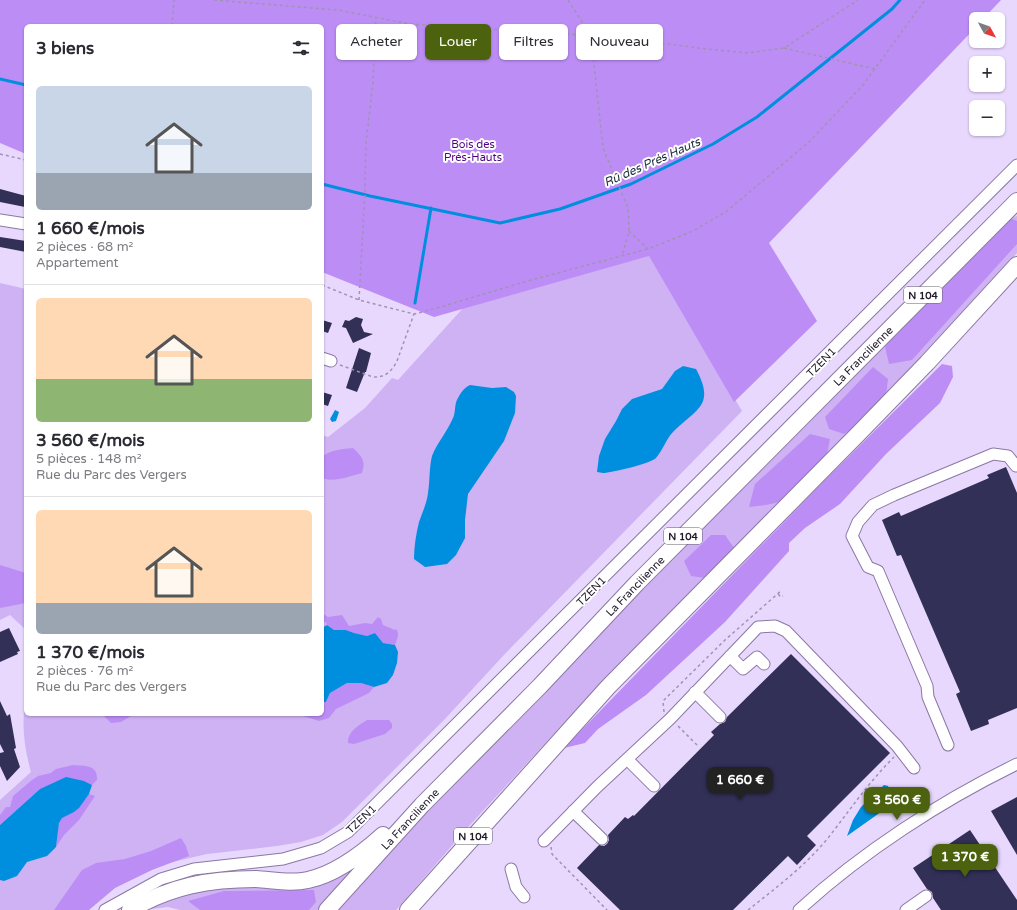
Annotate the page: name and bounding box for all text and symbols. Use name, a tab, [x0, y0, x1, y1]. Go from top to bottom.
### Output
north arrow	[969, 12, 1005, 48]
map controls	[969, 12, 1005, 136]
chip: Acheter	[336, 24, 417, 60]
chip: Louer	[425, 24, 491, 60]
chip: Filtres	[499, 24, 568, 60]
chip: Nouveau	[576, 24, 663, 60]
icon: filters	[290, 37, 312, 59]
text: 3 biens	[36, 38, 94, 59]
button: +	[969, 56, 1005, 92]
button: −	[969, 100, 1005, 136]
icon: home	[138, 112, 210, 184]
water label: Rû des Prés Hauts	[602, 134, 703, 189]
park label: Bois des Prés-Hauts	[444, 138, 502, 164]
text: 1 660 €/mois	[36, 218, 145, 239]
text: 2 pièces · 68 m²	[36, 239, 133, 255]
text: Appartement	[36, 255, 119, 271]
road number: N 104	[904, 287, 942, 303]
icon: home	[138, 324, 210, 396]
street label: La Francilienne	[831, 324, 896, 389]
street label: TZEN1	[804, 345, 839, 380]
text: 3 560 €/mois	[36, 430, 145, 451]
text: 5 pièces · 148 m²	[36, 451, 142, 467]
text: Rue du Parc des Vergers	[36, 467, 187, 483]
road number: N 104	[664, 528, 702, 544]
icon: home	[138, 536, 210, 608]
street label: La Francilienne	[603, 553, 667, 619]
street label: TZEN1	[574, 574, 609, 609]
text: 1 370 €/mois	[36, 642, 145, 663]
text: 2 pièces · 76 m²	[36, 663, 133, 679]
text: Rue du Parc des Vergers	[36, 679, 187, 695]
pin: 1 660 €	[703, 767, 777, 801]
text: 1 660 €	[716, 772, 764, 788]
street label: La Francilienne	[379, 786, 442, 853]
pin: 3 560 €	[860, 787, 934, 821]
text: 3 560 €	[873, 792, 921, 808]
street label: TZEN1	[344, 802, 379, 837]
road number: N 104	[454, 828, 492, 844]
pin: 1 370 €	[928, 844, 1002, 878]
text: 1 370 €	[941, 849, 989, 865]

